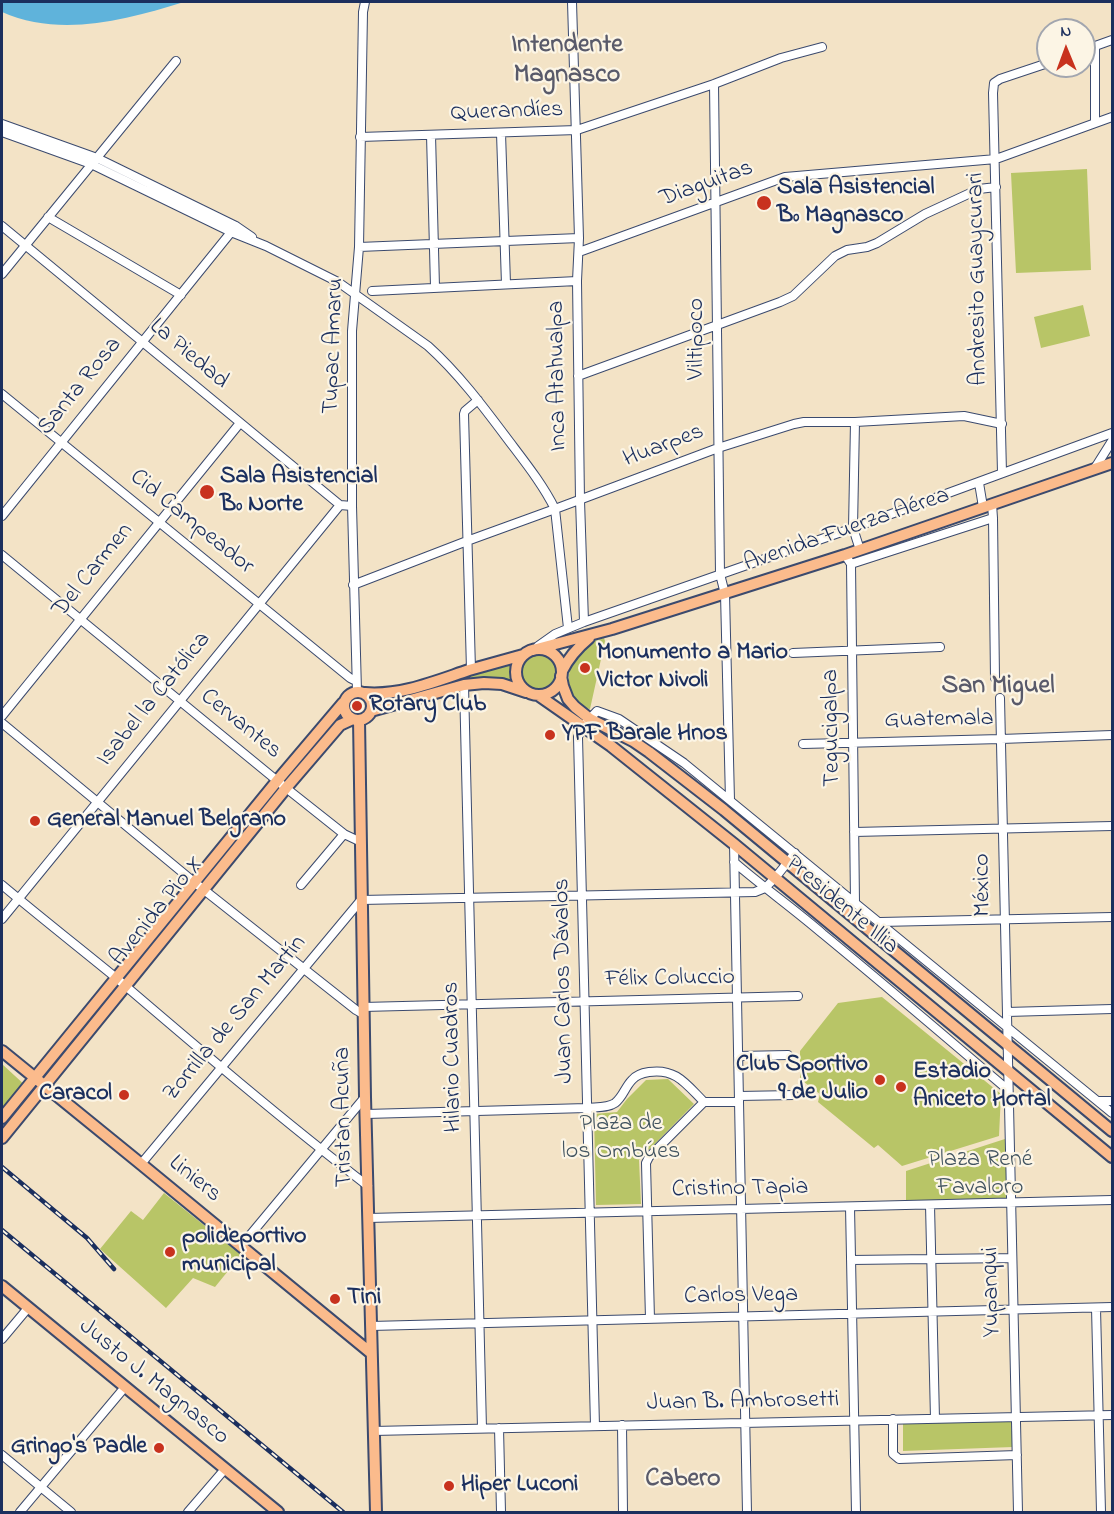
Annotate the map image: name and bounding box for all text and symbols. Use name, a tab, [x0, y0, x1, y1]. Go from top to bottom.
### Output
north arrow	[1036, 18, 1096, 78]
text: N	[1060, 20, 1071, 44]
district label: Intendente Magnasco	[511, 31, 623, 92]
street label: Querandíes	[450, 97, 564, 129]
street label: Diaguitas	[657, 155, 757, 215]
street label: Andresito Guaycurari	[963, 172, 995, 386]
place label: Sala Asistencial Bº Magnasco	[777, 175, 935, 231]
marker: Sala Asistencial Bº Magnasco	[755, 194, 773, 212]
street label: Tupac Amaru	[318, 277, 352, 415]
street label: Viltipoco	[684, 298, 712, 380]
street label: Inca Atahualpa	[543, 300, 575, 452]
street label: La Piedad	[142, 313, 234, 397]
street label: Santa Rosa	[33, 332, 129, 442]
street label: Huarpes	[620, 419, 708, 475]
street label: Cid Campeador	[123, 464, 259, 582]
place label: Sala Asistencial Bº Norte	[220, 464, 378, 520]
street label: Avenida Fuerza Aérea	[740, 482, 954, 580]
marker: Sala Asistencial Bº Norte	[198, 483, 216, 501]
street label: Del Carmen	[47, 518, 141, 624]
street label: Isabel la Católica	[92, 627, 218, 773]
place label: Monumento a Mario Victor Nivoli	[597, 640, 788, 696]
marker: Monumento a Mario Victor Nivoli	[578, 661, 592, 675]
street label: Tegucigalpa	[818, 669, 848, 787]
district label: San Miguel	[941, 672, 1055, 704]
street label: Cervantes	[193, 683, 287, 767]
place label: Rotary Club	[369, 692, 486, 720]
marker: Rotary Club	[350, 699, 364, 713]
street label: Guatemala	[884, 706, 994, 736]
place label: YPF Barale Hnos	[562, 721, 728, 749]
marker: YPF Barale Hnos	[543, 728, 557, 742]
place label: General Manuel Belgrano	[47, 807, 286, 835]
marker: General Manuel Belgrano	[28, 814, 42, 828]
street label: Presidente Illia	[778, 850, 904, 962]
street label: Avenida Pio X	[105, 851, 211, 973]
street label: México	[969, 853, 999, 917]
street label: Juan Carlos Dávalos	[549, 878, 581, 1084]
street label: Zorrilla de San Martín	[158, 930, 314, 1108]
street label: Félix Coluccio	[605, 964, 735, 996]
street label: Hilario Cuadros	[438, 981, 470, 1133]
street label: Tristan Acuña	[329, 1047, 361, 1187]
place label: Club Sportivo 9 de Julio	[736, 1052, 868, 1108]
place label: Estadio Aniceto Hortal	[913, 1059, 1051, 1115]
marker: Club Sportivo 9 de Julio	[873, 1073, 887, 1087]
marker: Estadio Aniceto Hortal	[894, 1080, 908, 1094]
place label: Caracol	[39, 1081, 112, 1109]
marker: Caracol	[117, 1088, 131, 1102]
park label: Plaza de los Ombúes	[562, 1111, 680, 1167]
park label: Plaza René Favaloro	[927, 1147, 1033, 1203]
street label: Liniers	[162, 1150, 226, 1210]
street label: Cristino Tapia	[671, 1174, 809, 1206]
place label: polideportivo municipal	[182, 1224, 307, 1280]
marker: polideportivo municipal	[163, 1245, 177, 1259]
street label: Yupanqui	[978, 1247, 1008, 1337]
street label: Carlos Vega	[684, 1282, 798, 1312]
place label: Tini	[347, 1285, 381, 1313]
marker: Tini	[328, 1292, 342, 1306]
street label: Justo J. Magnasco	[72, 1314, 234, 1452]
street label: Juan B. Ambrosetti	[646, 1387, 840, 1419]
place label: Gringo's Padle	[11, 1434, 147, 1462]
marker: Gringo's Padle	[152, 1441, 166, 1455]
district label: Cabero	[645, 1465, 721, 1497]
place label: Hiper Luconi	[461, 1472, 578, 1500]
marker: Hiper Luconi	[442, 1479, 456, 1493]

